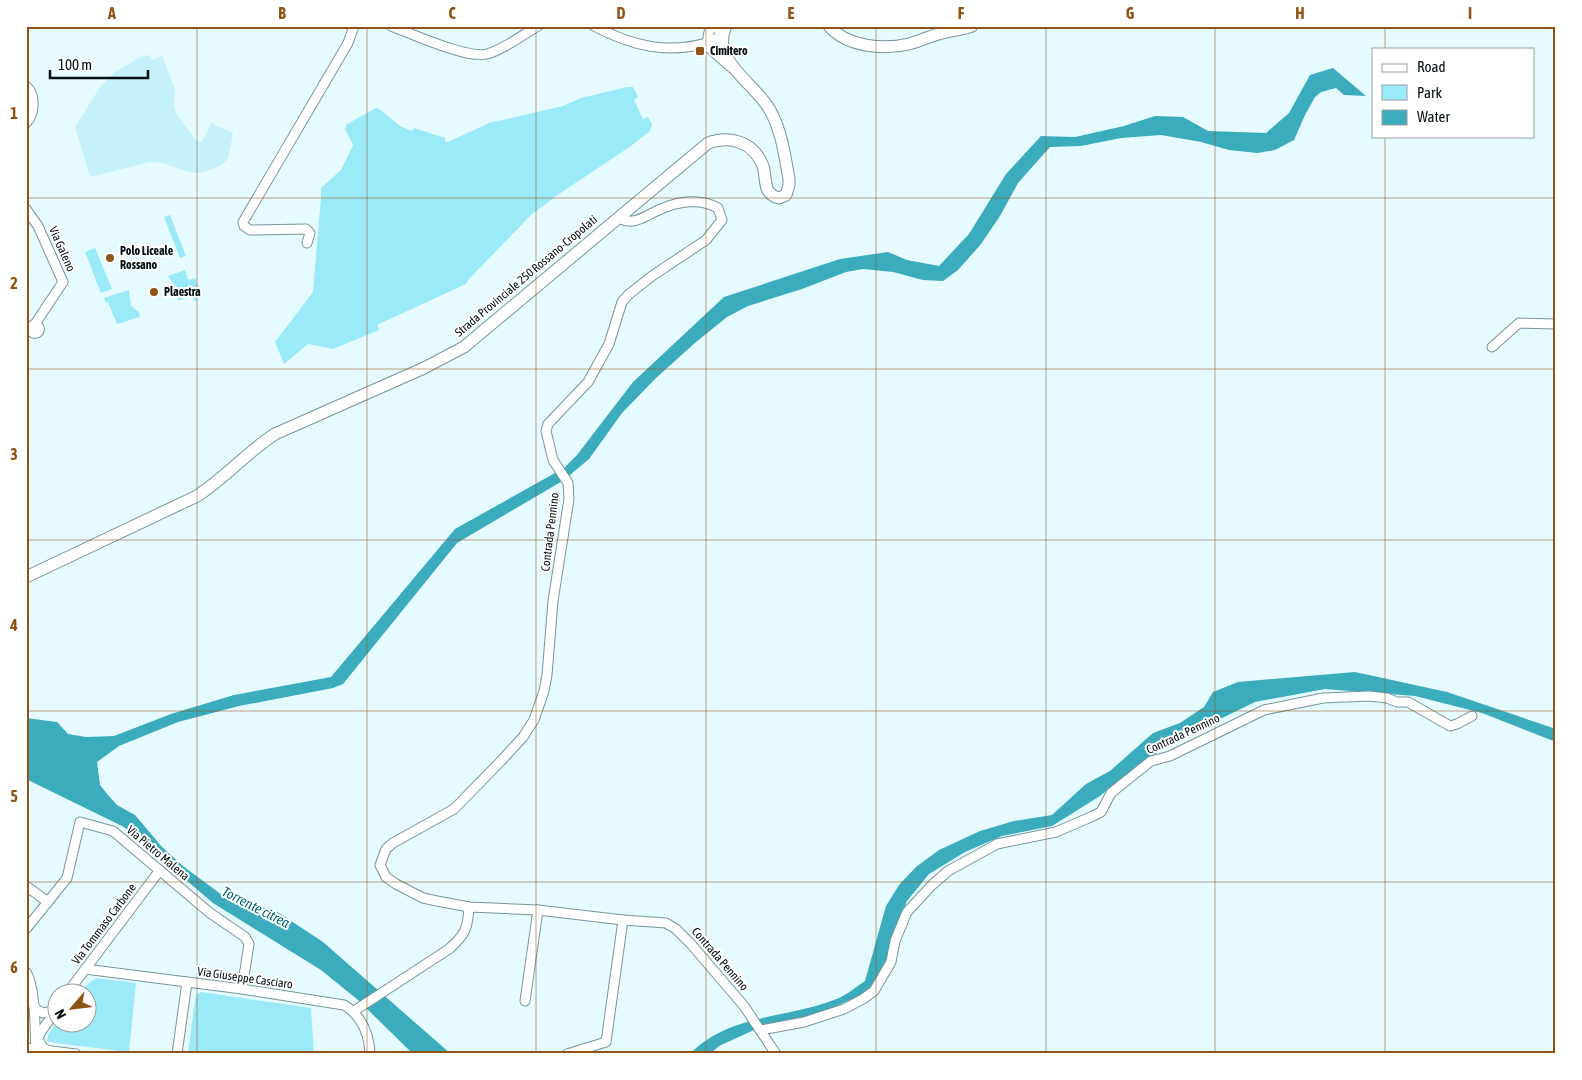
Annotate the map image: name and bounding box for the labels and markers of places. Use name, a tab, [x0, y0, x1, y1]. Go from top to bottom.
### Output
place label: Cimitero	[710, 44, 748, 58]
marker: Cimitero	[694, 45, 706, 57]
place label: Polo Liceale Rossano	[120, 244, 174, 272]
marker: Polo Liceale Rossano	[104, 252, 116, 264]
place label: Plaestra	[164, 285, 201, 299]
marker: Plaestra	[148, 286, 160, 298]

